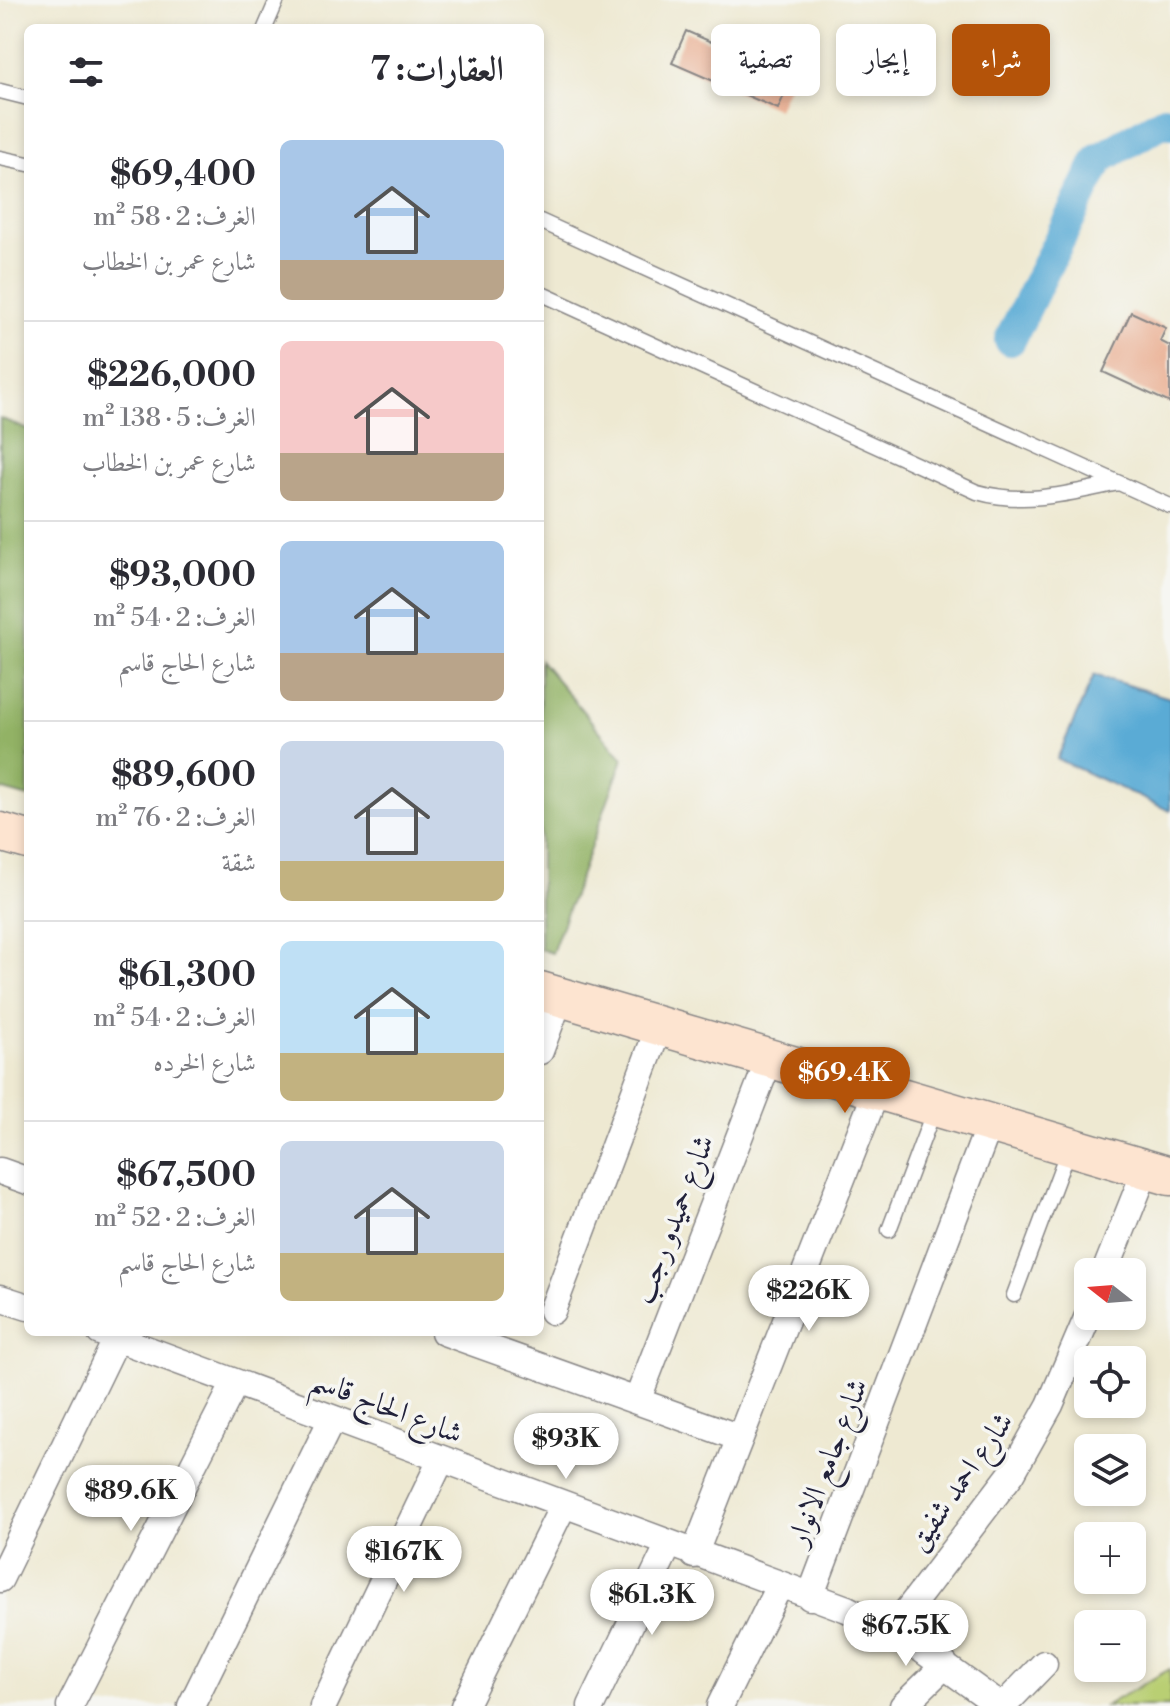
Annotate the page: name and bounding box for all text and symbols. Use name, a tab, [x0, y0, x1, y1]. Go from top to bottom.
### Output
chip: تصفية	[711, 24, 820, 96]
chip: إيجار	[836, 24, 936, 96]
chip: شراء	[952, 24, 1050, 96]
text: العقارات: 7	[370, 49, 504, 91]
icon: filters	[64, 50, 108, 94]
text: $69,400	[110, 154, 256, 196]
icon: home	[344, 172, 440, 268]
text: الغرف: 2 · 58 m²	[93, 201, 256, 233]
text: شارع عمر بن الخطاب	[82, 246, 256, 278]
text: $226,000	[87, 355, 256, 397]
icon: home	[344, 373, 440, 469]
text: الغرف: 5 · 138 m²	[82, 402, 256, 434]
text: شارع عمر بن الخطاب	[82, 447, 256, 479]
text: $93,000	[109, 555, 256, 597]
icon: home	[344, 573, 440, 669]
text: الغرف: 2 · 54 m²	[93, 602, 256, 634]
text: شارع الحاج قاسم	[118, 647, 256, 679]
text: $89,600	[111, 755, 256, 797]
icon: home	[344, 773, 440, 869]
text: الغرف: 2 · 76 m²	[95, 802, 256, 834]
text: شقة	[222, 847, 256, 879]
text: $61,300	[118, 955, 256, 997]
icon: home	[344, 973, 440, 1069]
text: الغرف: 2 · 54 m²	[93, 1002, 256, 1034]
text: شارع الخرده	[153, 1047, 256, 1079]
pin: $69.4K	[780, 1047, 910, 1115]
text: $69.4K	[798, 1057, 892, 1089]
street label: شارع حميدو رجب	[624, 1130, 728, 1311]
text: $67,500	[117, 1155, 256, 1197]
icon: home	[344, 1173, 440, 1269]
text: الغرف: 2 · 52 m²	[94, 1202, 256, 1234]
text: شارع الحاج قاسم	[118, 1247, 256, 1279]
north arrow	[1074, 1258, 1146, 1330]
map controls	[1074, 1258, 1146, 1682]
pin: $226K	[753, 1265, 865, 1333]
text: $226K	[766, 1275, 852, 1307]
button: locate	[1074, 1346, 1146, 1418]
street label: شارع الحاج قاسم	[302, 1361, 468, 1462]
street label: شارع جامع الانوار	[778, 1373, 884, 1557]
street label: شارع احمد شفيق	[899, 1405, 1027, 1561]
pin: $93K	[519, 1413, 613, 1481]
text: $93K	[532, 1423, 600, 1455]
button: layers	[1074, 1434, 1146, 1506]
pin: $89.6K	[66, 1465, 196, 1533]
text: $89.6K	[85, 1475, 177, 1507]
button: +	[1074, 1522, 1146, 1594]
pin: $167K	[348, 1526, 460, 1594]
text: $167K	[365, 1536, 443, 1568]
pin: $61.3K	[587, 1569, 717, 1637]
text: $61.3K	[608, 1579, 696, 1611]
pin: $67.5K	[841, 1600, 971, 1668]
text: $67.5K	[862, 1610, 951, 1642]
button: −	[1074, 1610, 1146, 1682]

